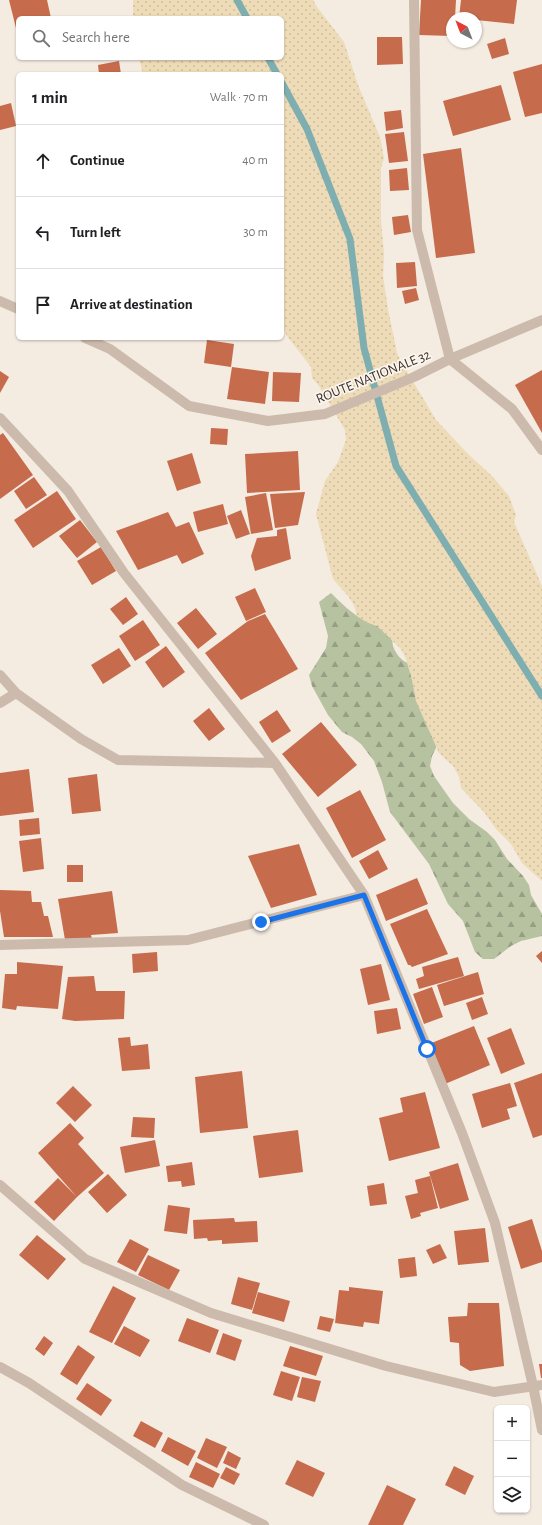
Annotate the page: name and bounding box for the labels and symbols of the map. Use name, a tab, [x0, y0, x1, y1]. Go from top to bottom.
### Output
north arrow	[446, 12, 482, 48]
street label: ROUTE NATIONALE 32	[314, 348, 433, 406]
route end	[252, 913, 270, 931]
route start	[418, 1040, 436, 1058]

